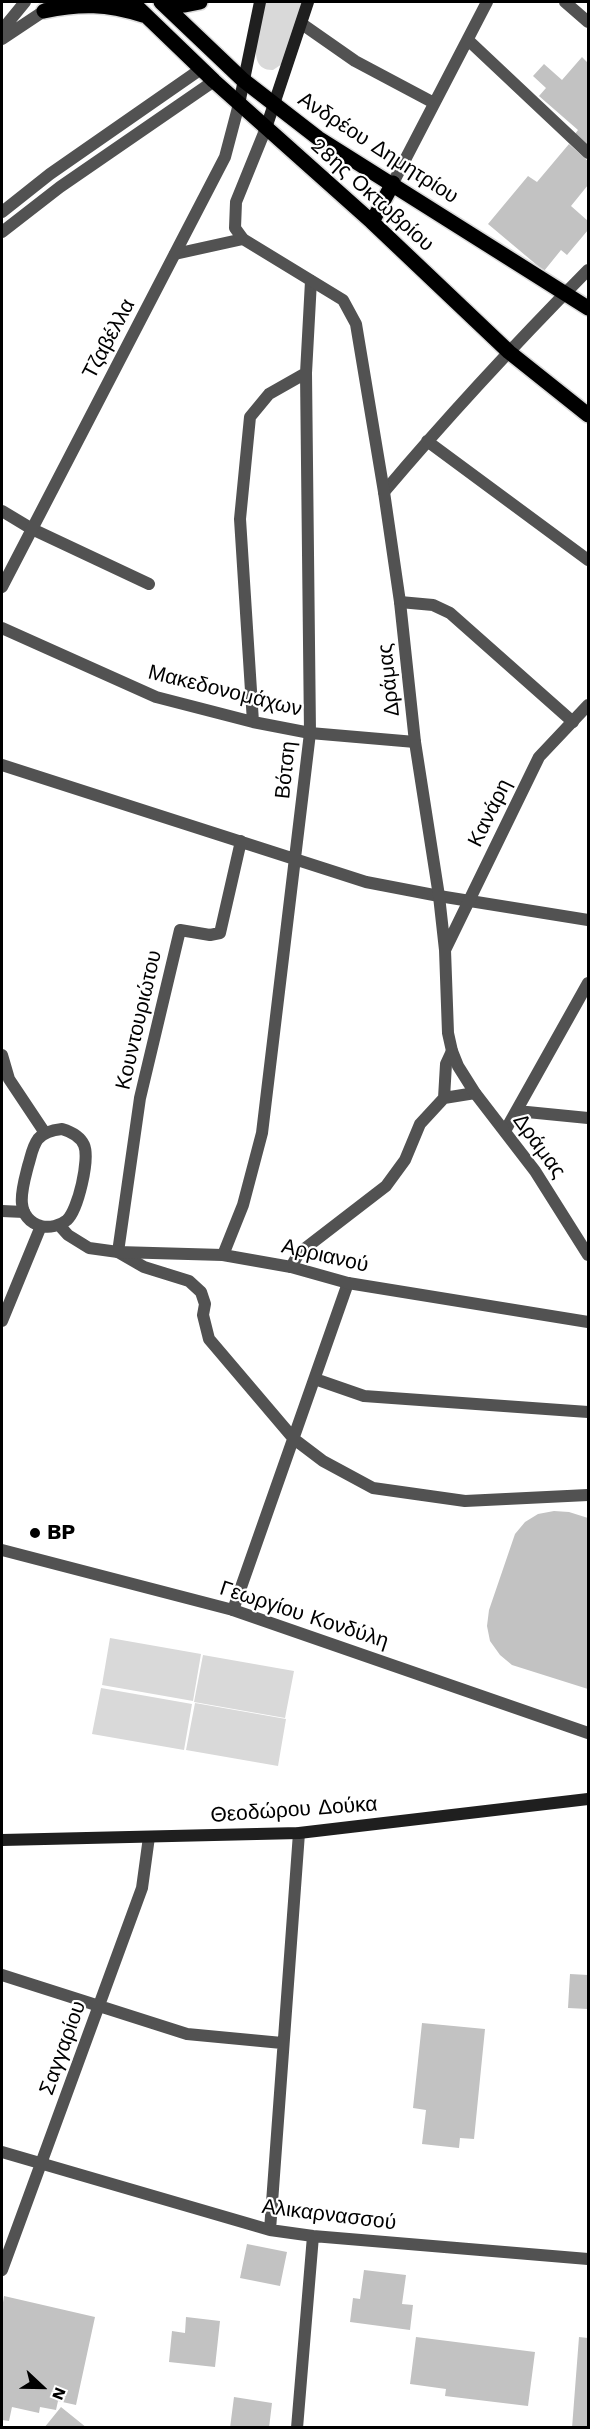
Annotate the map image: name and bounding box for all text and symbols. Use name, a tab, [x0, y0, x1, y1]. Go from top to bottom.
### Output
street label: Ανδρέου Δημητρίου	[293, 87, 463, 209]
street label: 28ης Οκτωβρίου	[305, 133, 439, 257]
street label: Τζαβέλλα	[77, 295, 141, 383]
street label: Δράμας	[373, 642, 405, 718]
street label: Μακεδονομάχων	[145, 660, 305, 722]
street label: Βότση	[270, 740, 302, 800]
street label: Κανάρη	[463, 775, 517, 851]
street label: Κουντουριώτου	[111, 948, 167, 1092]
street label: Δράμας	[507, 1109, 571, 1183]
street label: Αρριανού	[279, 1234, 371, 1278]
place label: BP	[47, 1520, 75, 1546]
marker: BP	[28, 1526, 42, 1540]
street label: Γεωργίου Κονδύλη	[216, 1576, 392, 1654]
street label: Θεοδώρου Δούκα	[210, 1792, 378, 1828]
street label: Σαγγαρίου	[34, 1998, 92, 2098]
street label: Αλικαρνασσού	[260, 2194, 398, 2236]
north arrow	[12, 2357, 72, 2417]
text: N	[48, 2385, 70, 2403]

